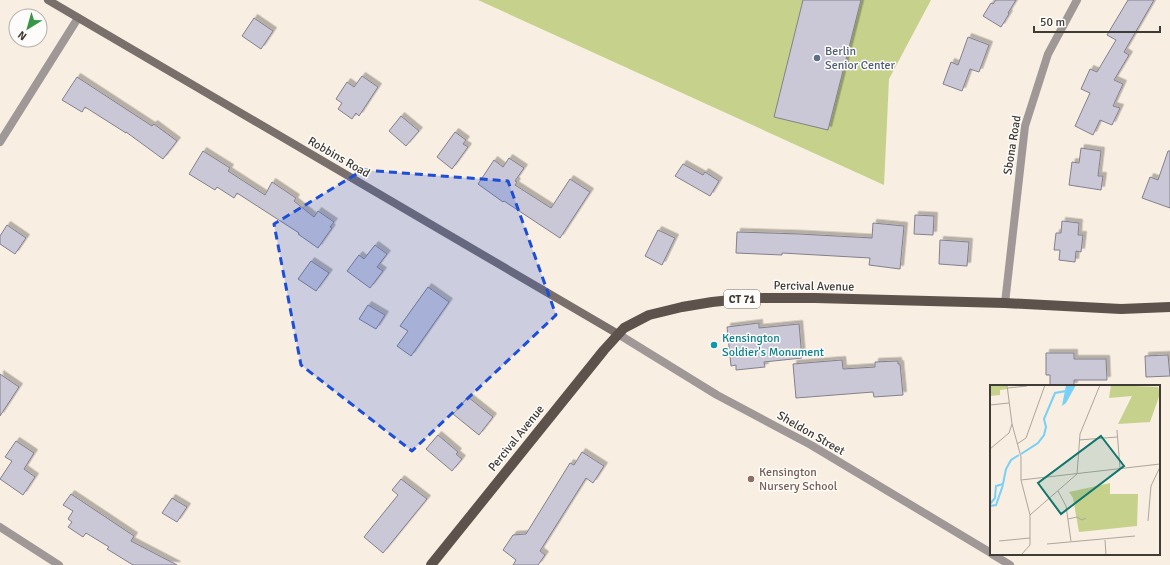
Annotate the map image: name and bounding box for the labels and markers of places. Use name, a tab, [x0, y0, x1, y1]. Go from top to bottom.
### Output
place label: Berlin Senior Center	[825, 44, 896, 73]
marker: Berlin Senior Center	[812, 53, 822, 63]
place label: Kensington Soldier's Monument	[722, 331, 824, 360]
marker: Kensington Soldier's Monument	[709, 340, 719, 350]
place label: Kensington Nursery School	[759, 465, 838, 494]
marker: Kensington Nursery School	[746, 474, 756, 484]

